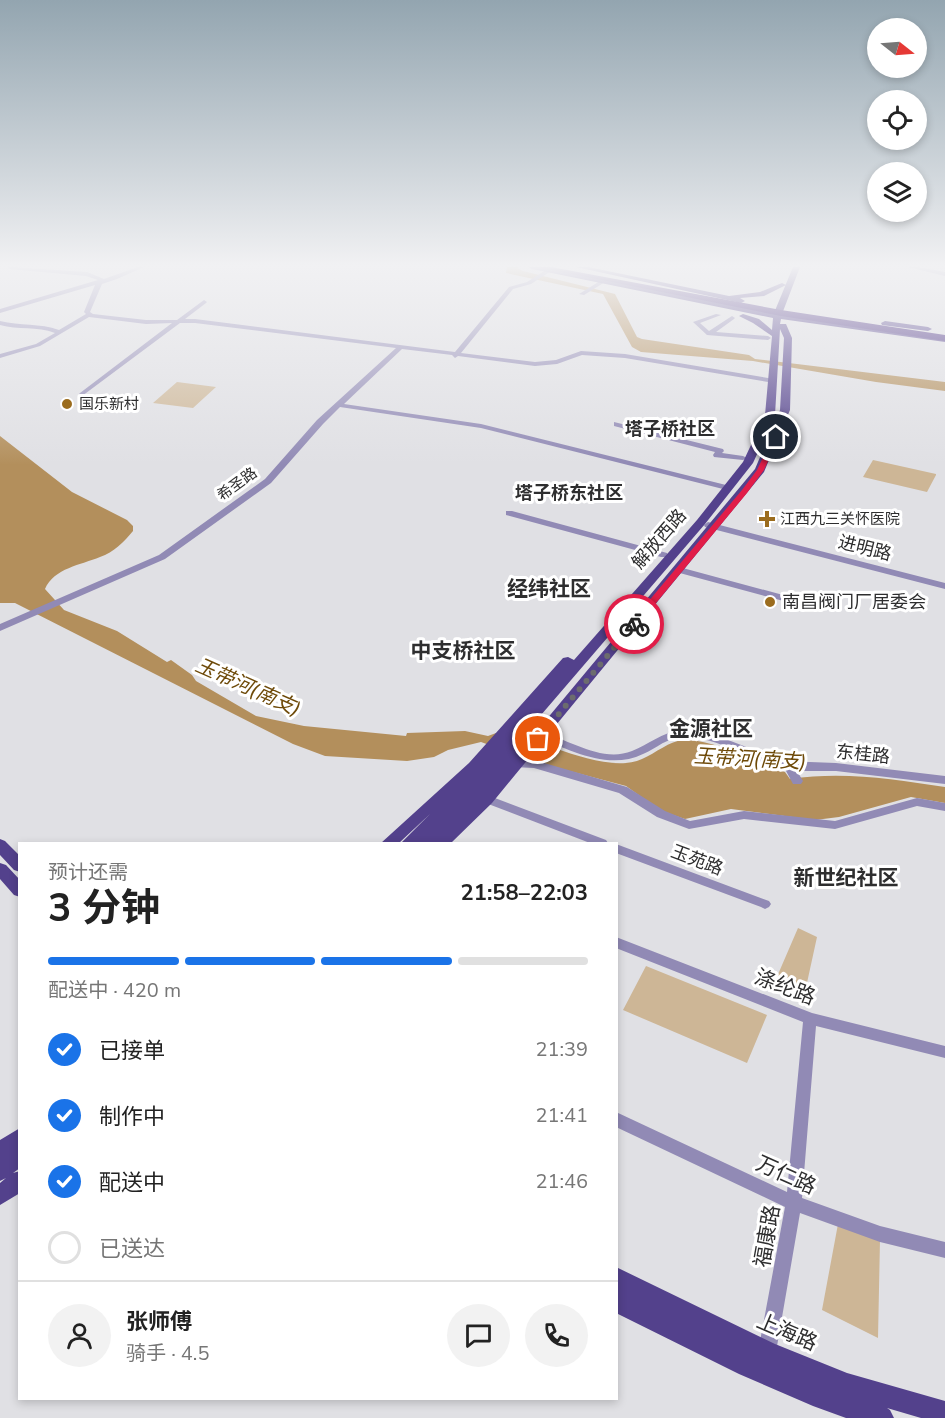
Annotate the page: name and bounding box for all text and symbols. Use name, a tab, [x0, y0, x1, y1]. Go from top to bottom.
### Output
north arrow	[867, 18, 927, 78]
map controls	[867, 18, 927, 222]
button: locate	[867, 90, 927, 150]
button: layers	[867, 162, 927, 222]
place label: 国乐新村	[79, 394, 139, 414]
marker: 国乐新村	[60, 397, 74, 411]
pin	[750, 411, 801, 462]
district label: 塔子桥社区	[625, 417, 715, 441]
icon: home	[759, 420, 792, 453]
street label: 希圣路	[213, 463, 261, 505]
district label: 塔子桥东社区	[515, 481, 623, 505]
street label: 解放西路	[626, 504, 692, 574]
place label: 江西九三关怀医院	[780, 509, 900, 529]
marker: 江西九三关怀医院	[758, 510, 776, 528]
street label: 进明路	[836, 530, 894, 566]
district label: 经纬社区	[507, 575, 591, 603]
place label: 南昌阀门厂居委会	[782, 590, 926, 614]
courier	[604, 594, 664, 654]
marker: 南昌阀门厂居委会	[763, 595, 777, 609]
icon: bike	[618, 608, 651, 641]
district label: 中支桥社区	[411, 637, 516, 665]
water label: 玉带河(南支)	[191, 652, 305, 722]
pin	[512, 713, 563, 764]
district label: 金源社区	[669, 715, 753, 743]
icon: bag	[521, 722, 554, 755]
street label: 东桂路	[835, 739, 891, 769]
water label: 玉带河(南支)	[693, 743, 807, 775]
street label: 玉苑路	[667, 839, 727, 881]
text: 预计还需	[48, 859, 128, 886]
district label: 新世纪社区	[794, 864, 899, 892]
text: 21:58–22:03	[460, 878, 588, 908]
text: 3 分钟	[48, 882, 160, 935]
street label: 涤纶路	[751, 963, 819, 1011]
text: 配送中 · 420 m	[48, 977, 181, 1004]
icon: check	[48, 1033, 81, 1066]
text: 已接单	[99, 1036, 165, 1066]
text: 21:39	[535, 1036, 588, 1063]
icon: check	[48, 1099, 81, 1132]
text: 制作中	[99, 1102, 165, 1132]
text: 21:41	[535, 1102, 588, 1129]
street label: 万仁路	[752, 1149, 820, 1201]
icon: check	[48, 1165, 81, 1198]
text: 配送中	[99, 1168, 165, 1198]
text: 21:46	[535, 1168, 588, 1195]
street label: 福康路	[748, 1203, 786, 1269]
text: 已送达	[99, 1234, 165, 1264]
button: person	[48, 1304, 111, 1367]
button: chat	[447, 1304, 510, 1367]
button: phone	[525, 1304, 588, 1367]
text: 张师傅	[126, 1307, 192, 1337]
street label: 上海路	[753, 1307, 821, 1357]
text: 骑手 · 4.5	[126, 1340, 209, 1367]

